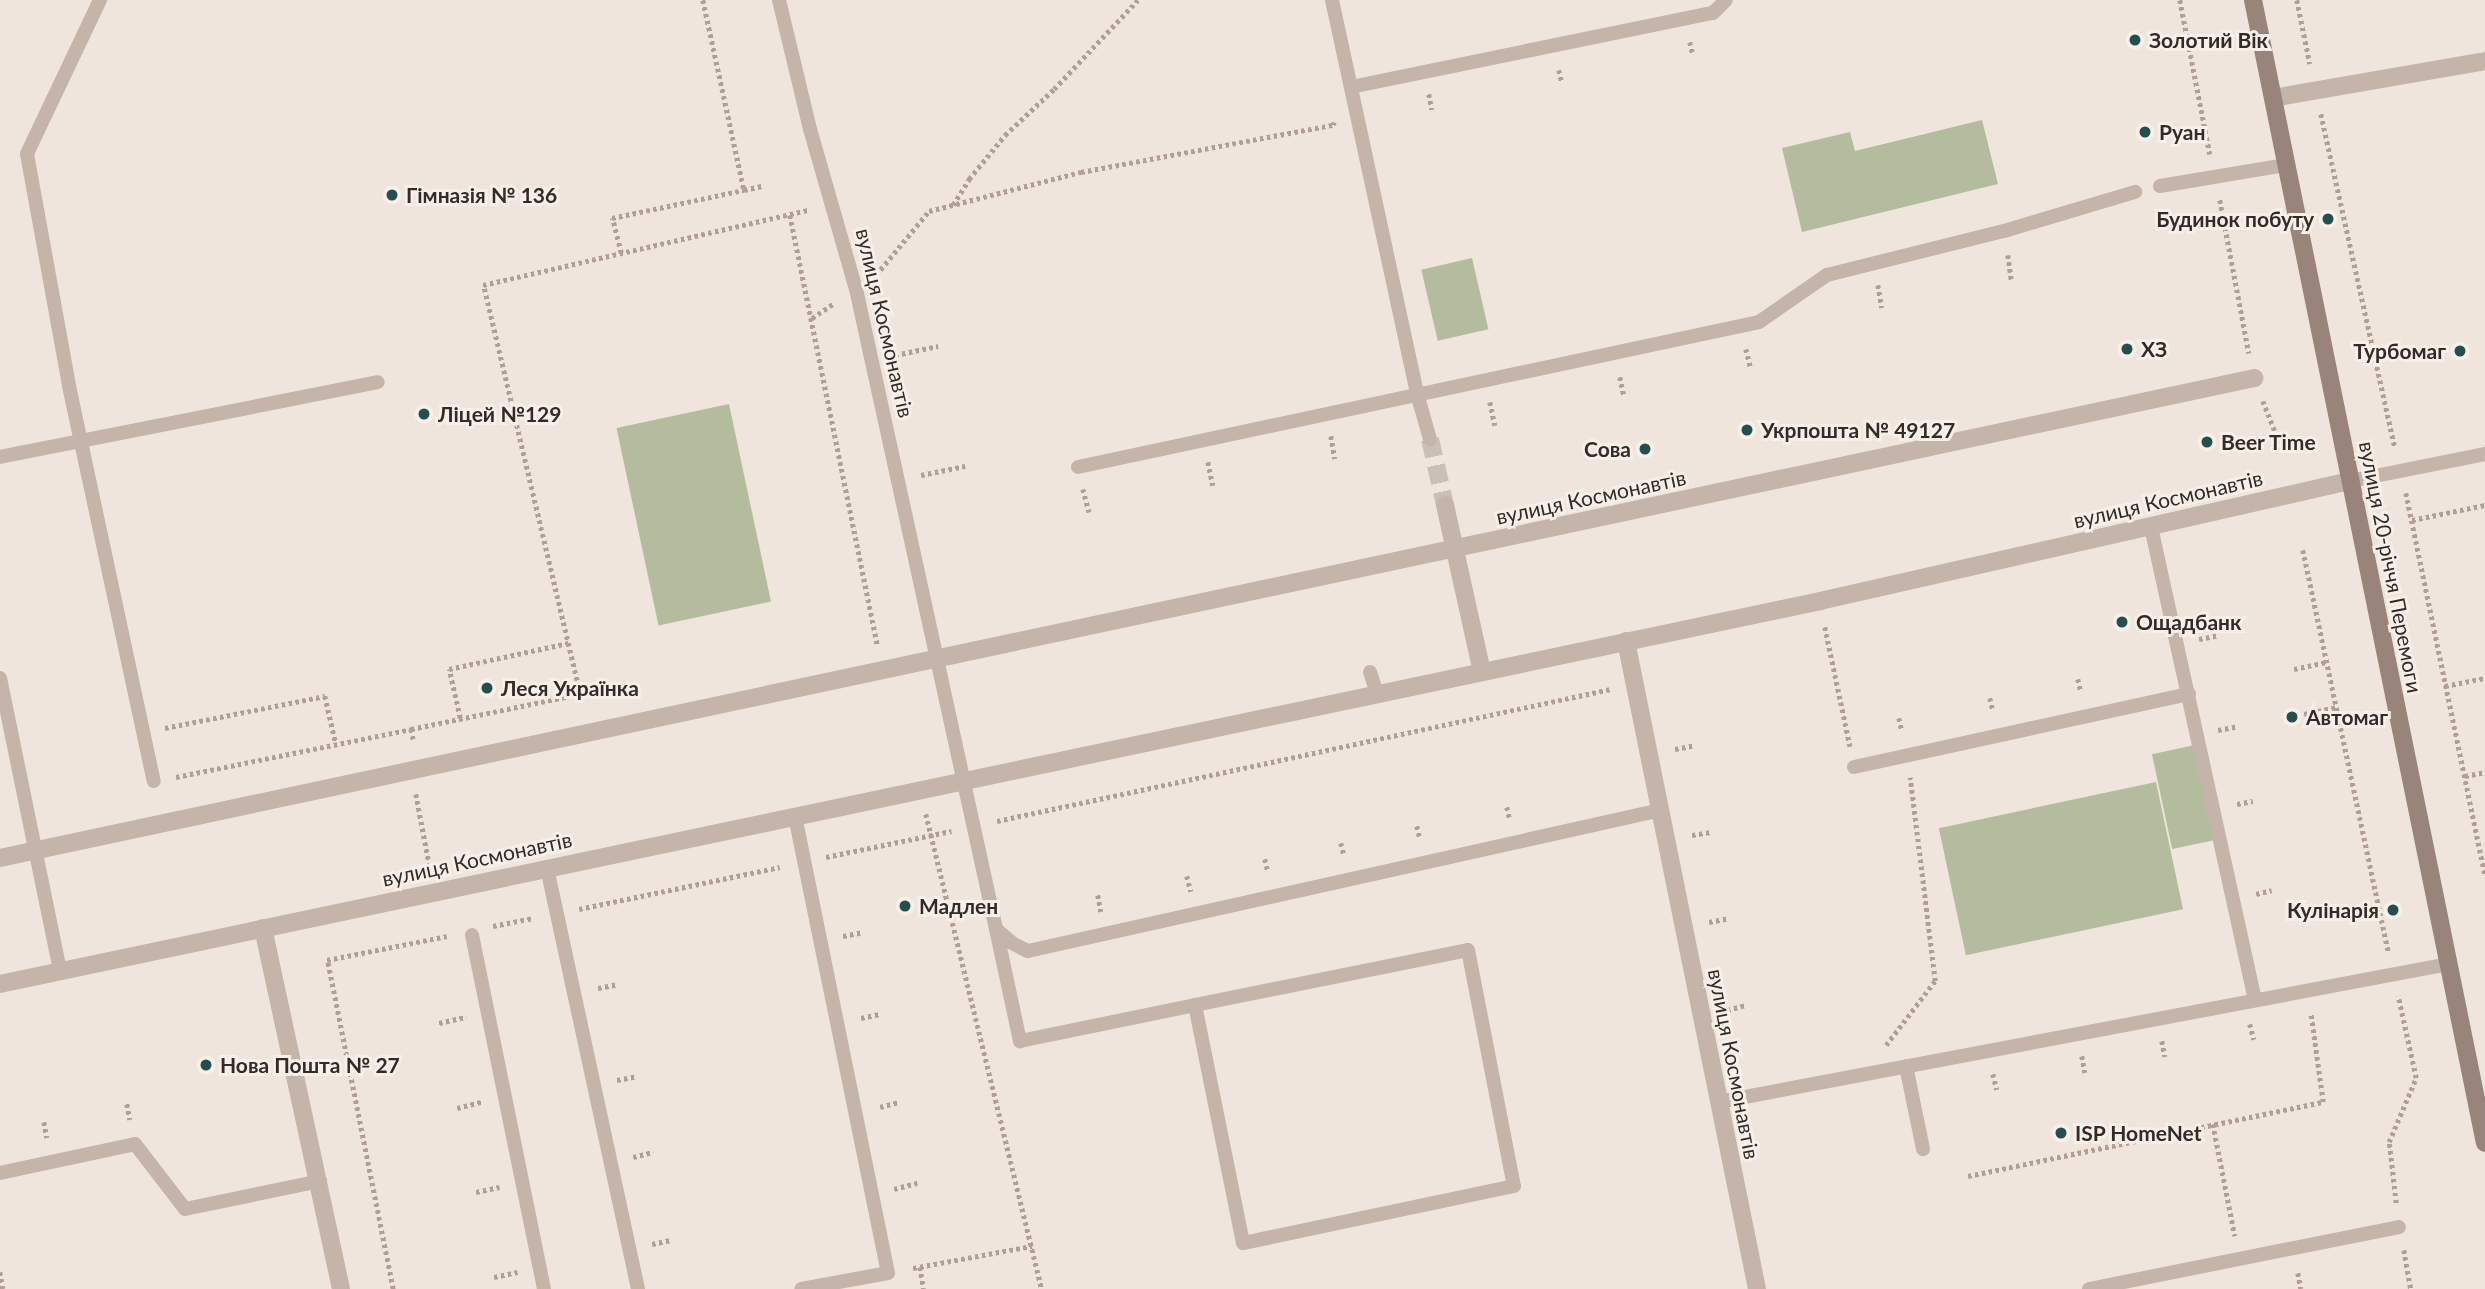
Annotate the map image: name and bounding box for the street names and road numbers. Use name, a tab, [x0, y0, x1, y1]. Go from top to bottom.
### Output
street label: вулиця Космонавтів	[851, 226, 919, 420]
street label: вулиця 20-річчя Перемоги	[2354, 439, 2428, 695]
street label: вулиця Космонавтів	[1494, 465, 1688, 529]
street label: вулиця Космонавтів	[2071, 465, 2265, 533]
street label: вулиця Космонавтів	[380, 827, 574, 891]
street label: вулиця Космонавтів	[1703, 967, 1765, 1161]

